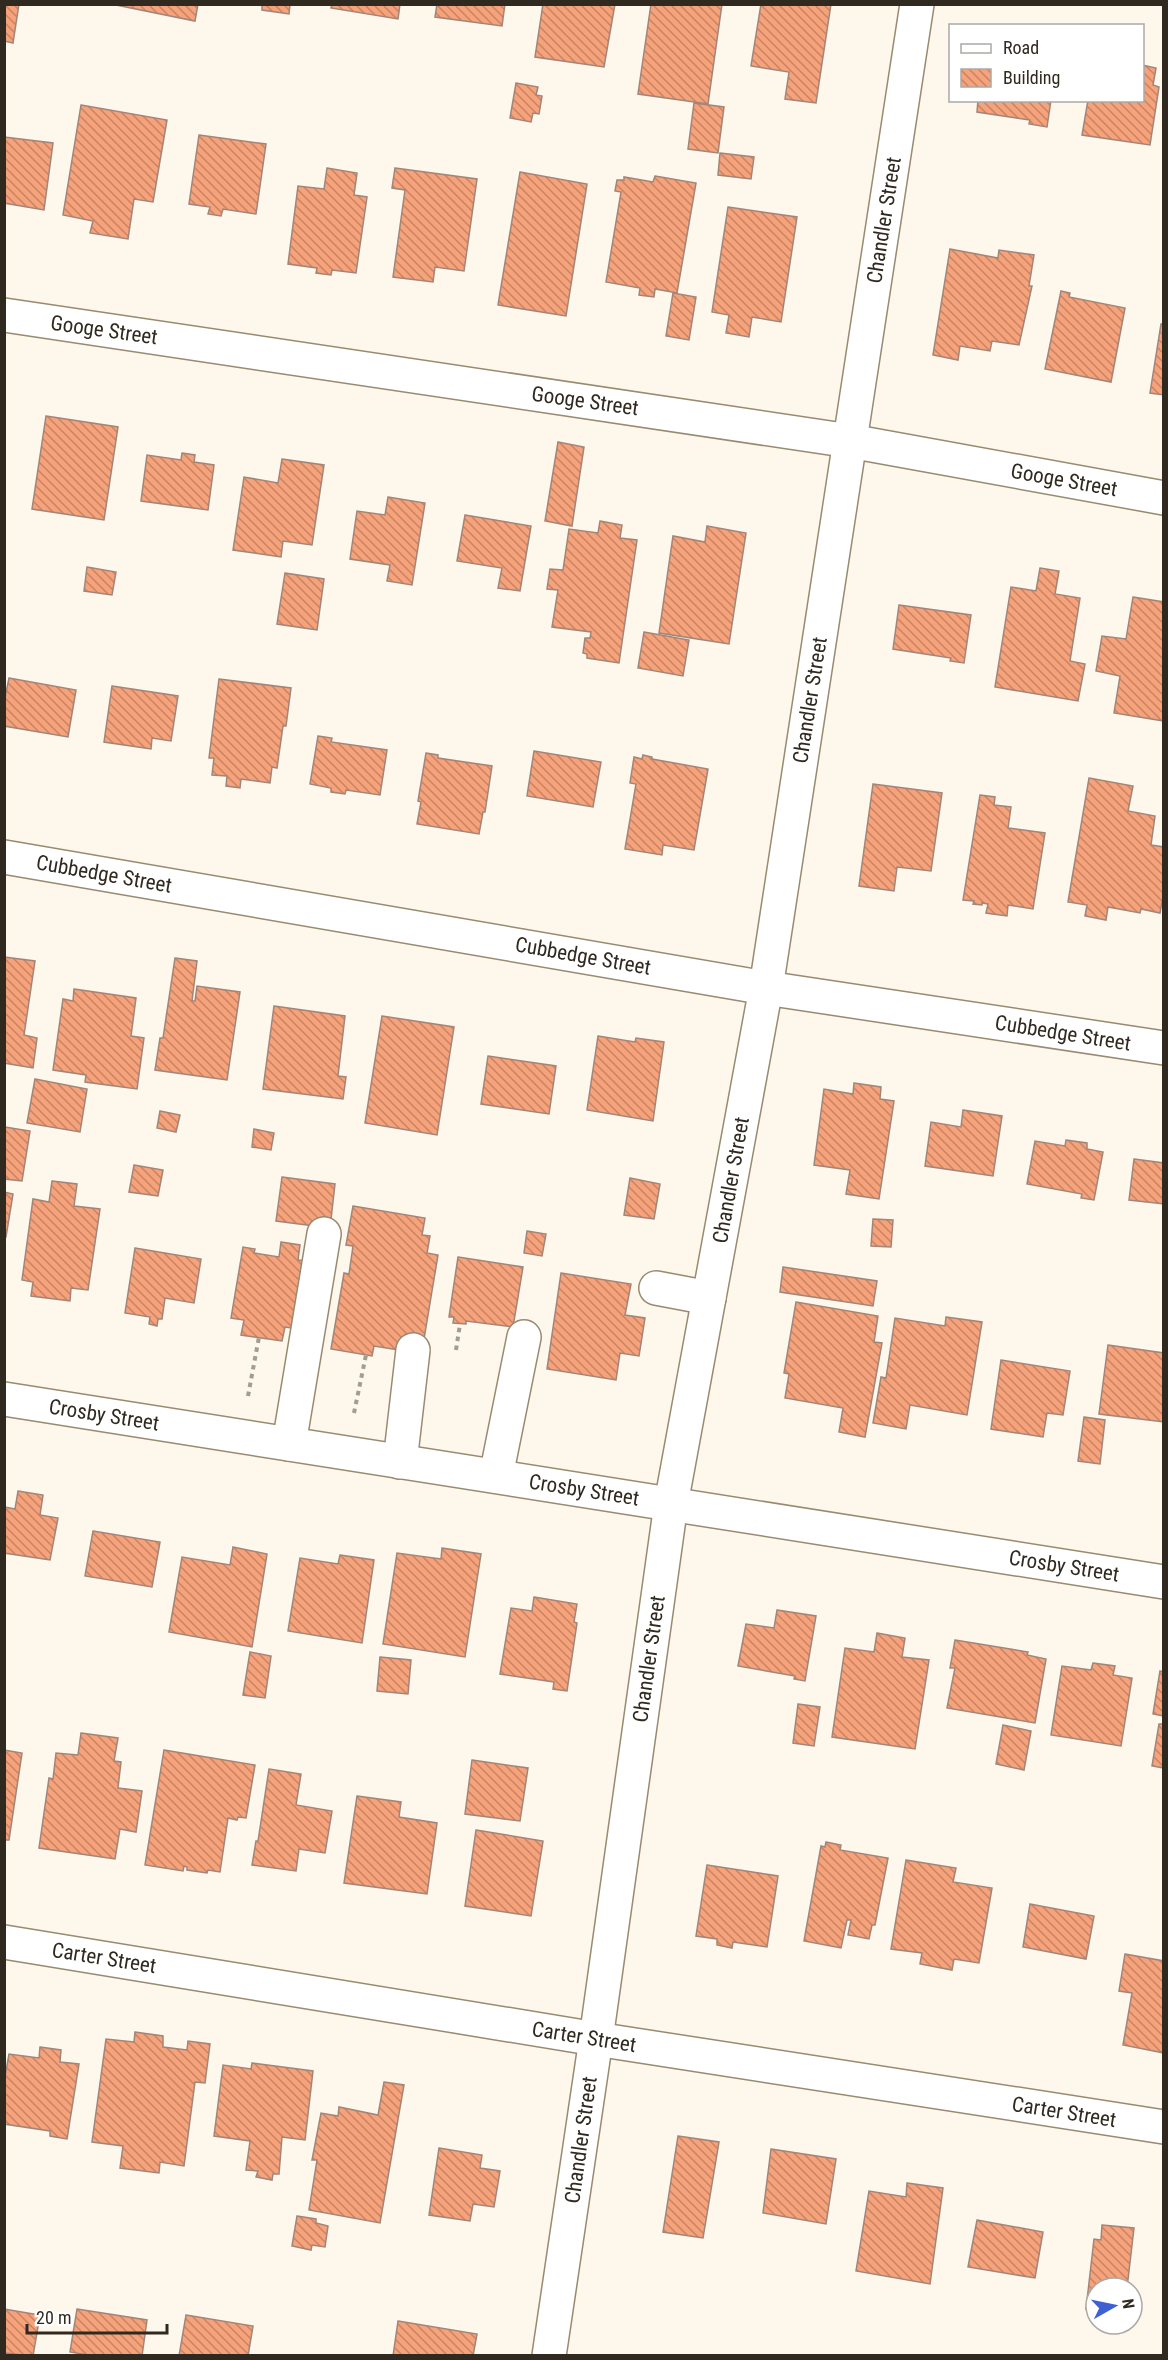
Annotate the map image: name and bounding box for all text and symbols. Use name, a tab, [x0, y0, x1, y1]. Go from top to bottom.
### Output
legend	[949, 24, 1144, 102]
text: Road	[1003, 37, 1039, 58]
text: Building	[1003, 67, 1060, 88]
street label: Chandler Street	[862, 155, 906, 285]
street label: Googe Street	[49, 311, 159, 349]
street label: Googe Street	[530, 382, 640, 420]
street label: Googe Street	[1009, 459, 1119, 501]
street label: Chandler Street	[788, 635, 832, 765]
street label: Cubbedge Street	[34, 850, 174, 898]
street label: Cubbedge Street	[513, 932, 653, 980]
street label: Cubbedge Street	[993, 1010, 1133, 1056]
street label: Chandler Street	[708, 1115, 754, 1245]
street label: Crosby Street	[47, 1394, 161, 1436]
street label: Crosby Street	[527, 1469, 641, 1511]
street label: Crosby Street	[1007, 1545, 1121, 1587]
street label: Chandler Street	[628, 1594, 670, 1724]
street label: Carter Street	[50, 1938, 158, 1978]
street label: Carter Street	[530, 2017, 638, 2057]
street label: Chandler Street	[560, 2075, 602, 2205]
street label: Carter Street	[1010, 2092, 1118, 2132]
north arrow	[1084, 2276, 1144, 2336]
scale bar	[27, 2297, 166, 2335]
text: N	[1118, 2297, 1138, 2310]
text: 20 m	[36, 2307, 71, 2328]

